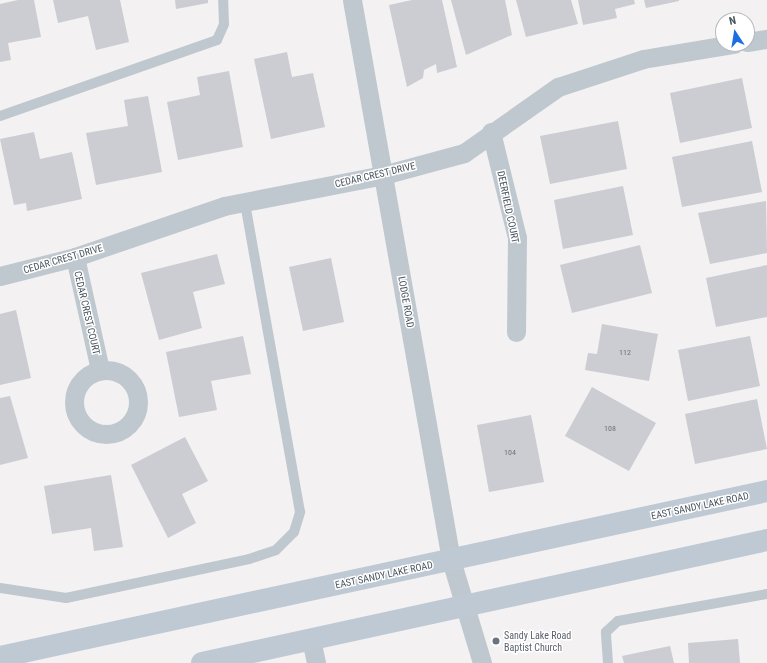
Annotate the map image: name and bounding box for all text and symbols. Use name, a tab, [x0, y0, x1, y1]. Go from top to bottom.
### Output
north arrow	[715, 12, 755, 52]
text: N	[728, 14, 737, 28]
street label: CEDAR CREST DRIVE	[334, 160, 416, 190]
street label: DEERFIELD COURT	[494, 170, 522, 244]
street label: CEDAR CREST DRIVE	[22, 242, 104, 276]
street label: CEDAR CREST COURT	[72, 270, 102, 356]
street label: LODGE ROAD	[396, 275, 416, 329]
house number: 112	[619, 348, 631, 358]
house number: 108	[604, 424, 616, 434]
house number: 104	[504, 448, 516, 458]
street label: EAST SANDY LAKE ROAD	[650, 490, 750, 522]
street label: EAST SANDY LAKE ROAD	[334, 559, 434, 591]
place label: Sandy Lake Road Baptist Church	[504, 629, 571, 652]
marker: Sandy Lake Road Baptist Church	[491, 636, 501, 646]

